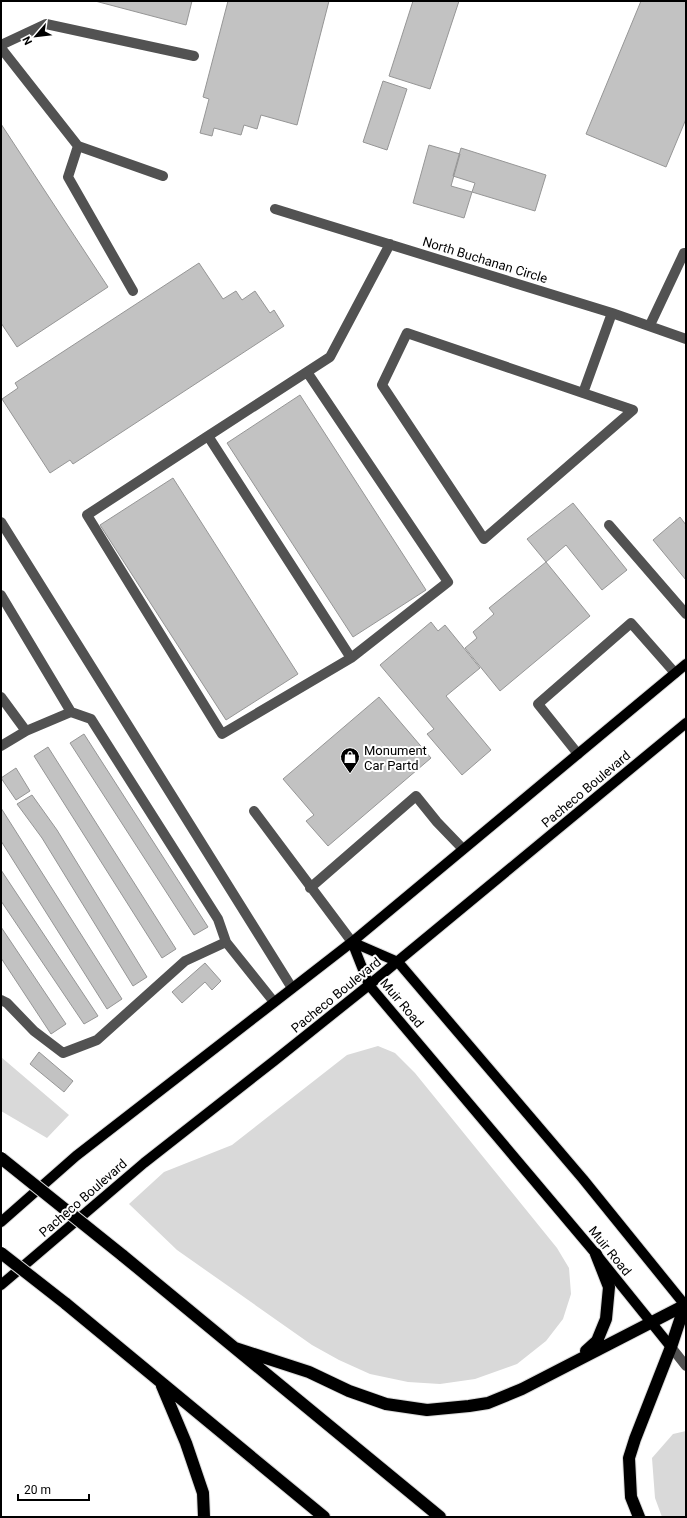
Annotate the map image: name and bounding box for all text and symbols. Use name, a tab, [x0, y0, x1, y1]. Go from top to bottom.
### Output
north arrow	[16, 16, 56, 56]
text: N	[20, 34, 35, 47]
street label: North Buchanan Circle	[421, 234, 549, 286]
place label: Monument Car Partd	[364, 743, 427, 773]
shop icon: Monument Car Partd	[339, 746, 361, 774]
street label: Pacheco Boulevard	[539, 748, 633, 830]
street label: Pacheco Boulevard	[288, 954, 384, 1036]
street label: Muir Road	[377, 976, 427, 1030]
street label: Pacheco Boulevard	[36, 1156, 130, 1240]
street label: Muir Road	[586, 1223, 634, 1279]
scale bar	[18, 1476, 89, 1502]
text: 20 m	[24, 1483, 51, 1497]

